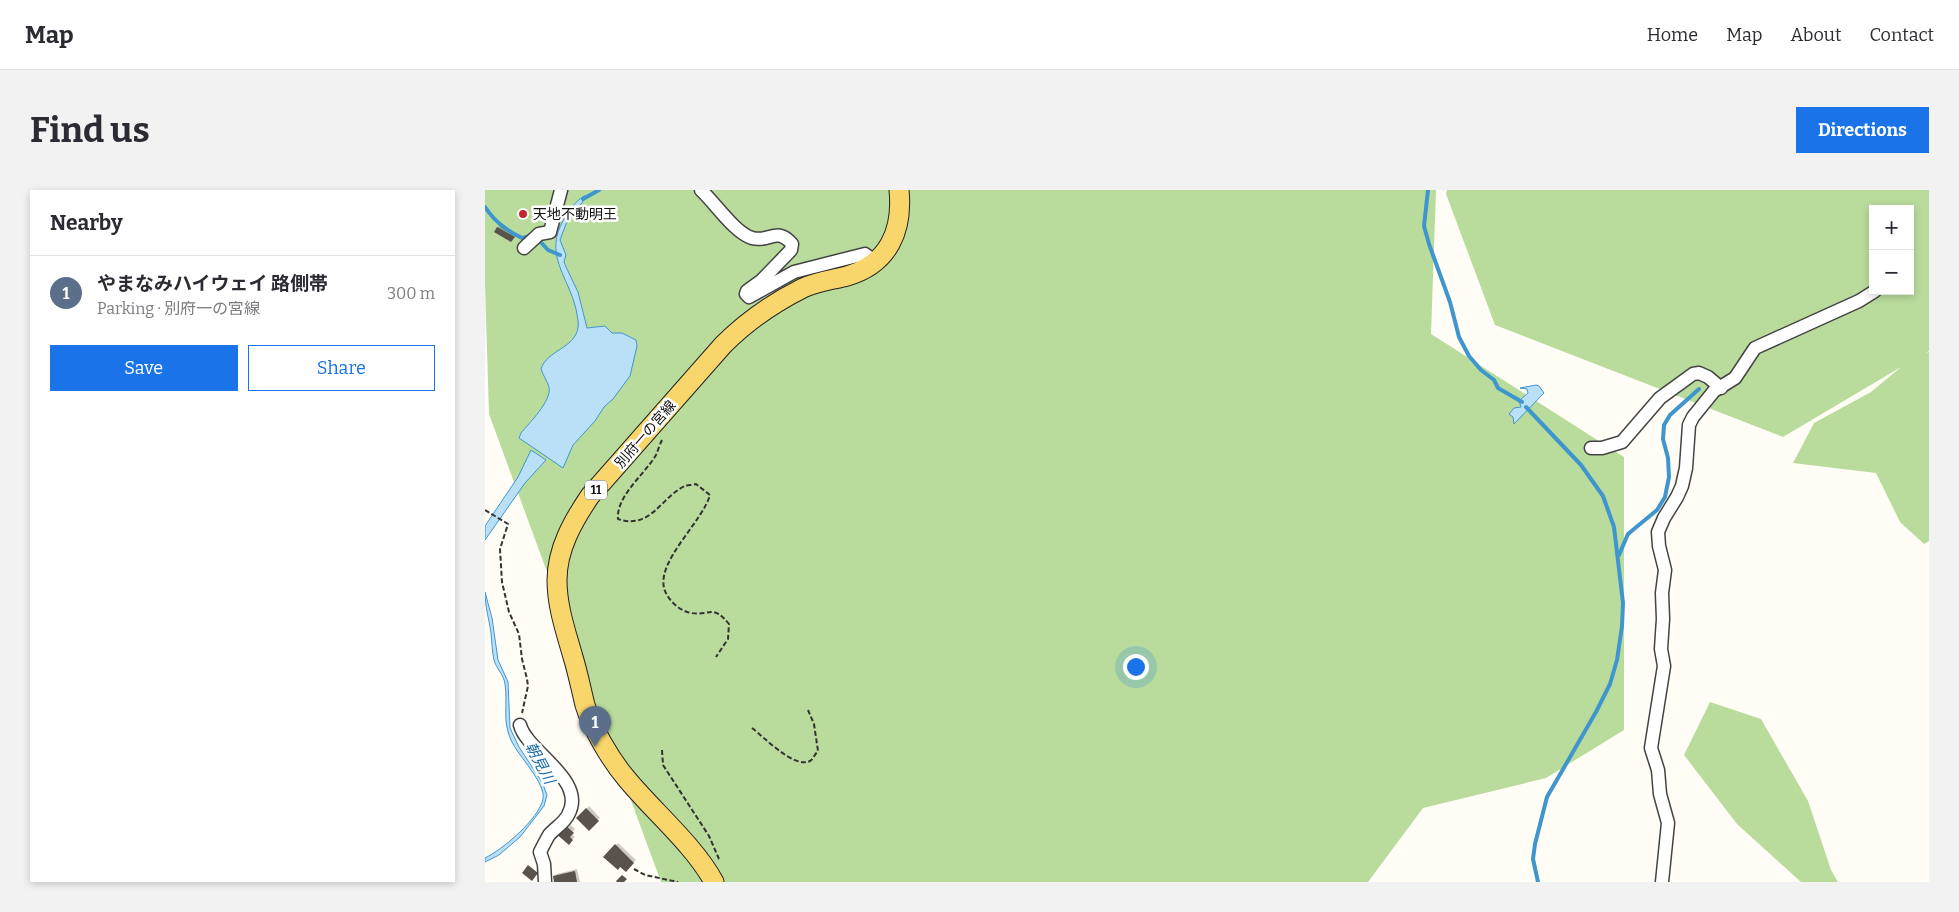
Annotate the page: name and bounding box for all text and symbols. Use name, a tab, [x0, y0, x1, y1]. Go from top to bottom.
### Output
text: Map	[25, 21, 74, 49]
text: Home	[1647, 24, 1698, 46]
text: Map	[1726, 24, 1762, 46]
text: About	[1790, 24, 1841, 46]
text: Contact	[1869, 24, 1934, 46]
button: Directions	[1796, 107, 1929, 153]
text: Find us	[30, 109, 150, 151]
map controls	[1869, 205, 1914, 295]
button: +	[1869, 205, 1914, 250]
place label: 天地不動明王	[533, 206, 617, 223]
marker: 天地不動明王	[517, 208, 529, 220]
text: Nearby	[50, 210, 123, 236]
button: −	[1869, 250, 1914, 295]
text: やまなみハイウェイ 路側帯	[97, 272, 328, 295]
text: 1	[63, 284, 69, 303]
text: 300 m	[387, 284, 435, 303]
text: Parking · 別府一の宮線	[97, 299, 260, 318]
button: Save	[50, 345, 238, 391]
button: Share	[248, 345, 435, 391]
street label: 別府一の宮線	[611, 397, 679, 472]
road number: 11	[585, 480, 607, 500]
your location	[1123, 654, 1149, 680]
pin: 1	[579, 706, 611, 747]
water label: 朝見川	[521, 739, 559, 789]

